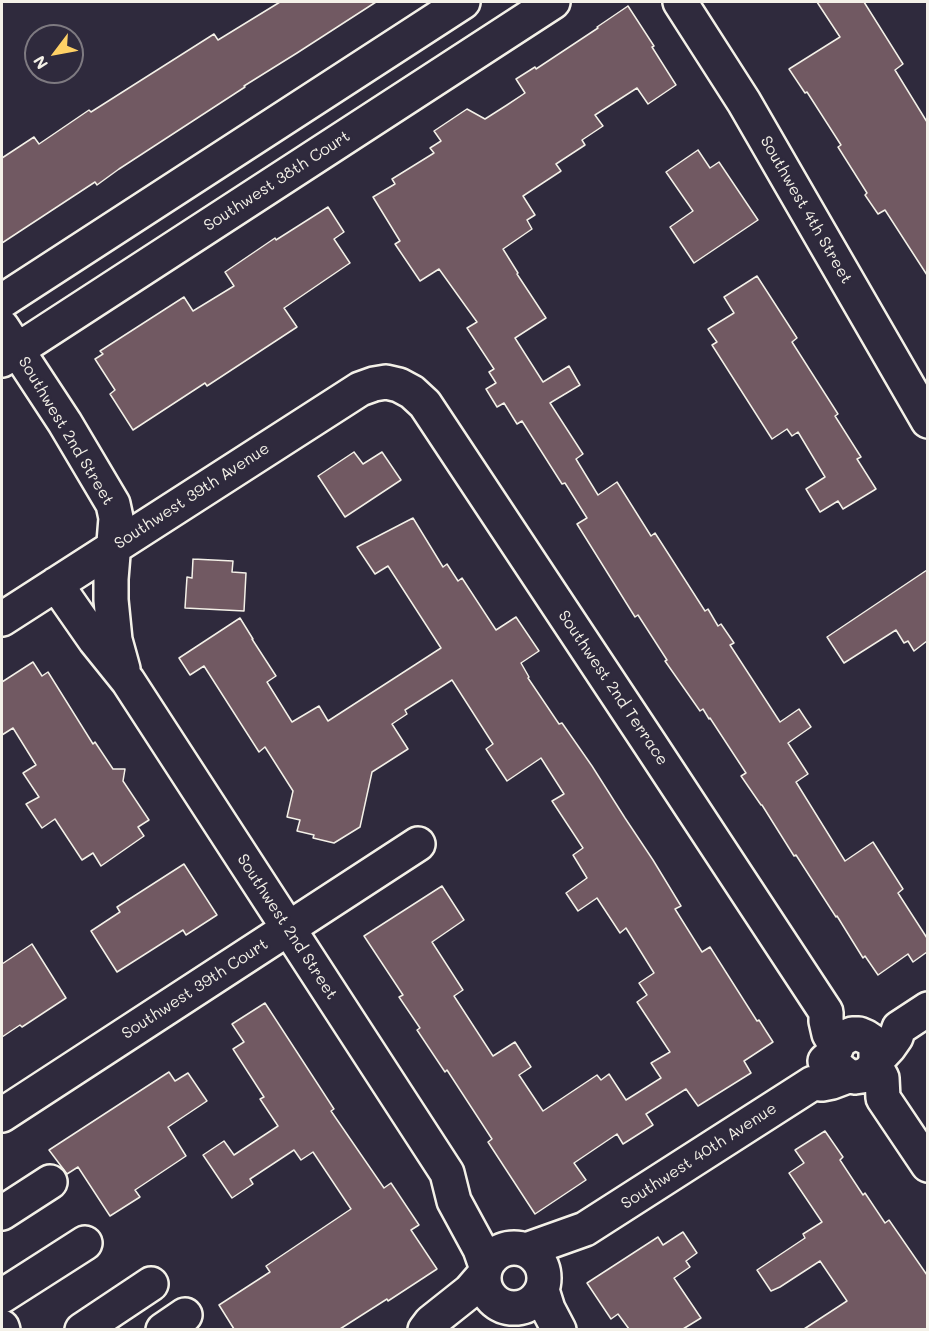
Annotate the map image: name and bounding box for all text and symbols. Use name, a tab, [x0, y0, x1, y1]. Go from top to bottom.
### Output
north arrow	[24, 24, 84, 84]
text: N	[28, 52, 52, 73]
street label: Southwest 38th Court	[200, 127, 354, 235]
street label: Southwest 4th Street	[756, 133, 856, 287]
street label: Southwest 2nd Street	[14, 353, 118, 509]
street label: Southwest 39th Avenue	[111, 439, 273, 553]
street label: Southwest 2nd Terrace	[554, 607, 672, 769]
street label: Southwest 2nd Street	[233, 851, 341, 1003]
street label: Southwest 39th Court	[118, 935, 272, 1043]
street label: Southwest 40th Avenue	[618, 1099, 780, 1213]

